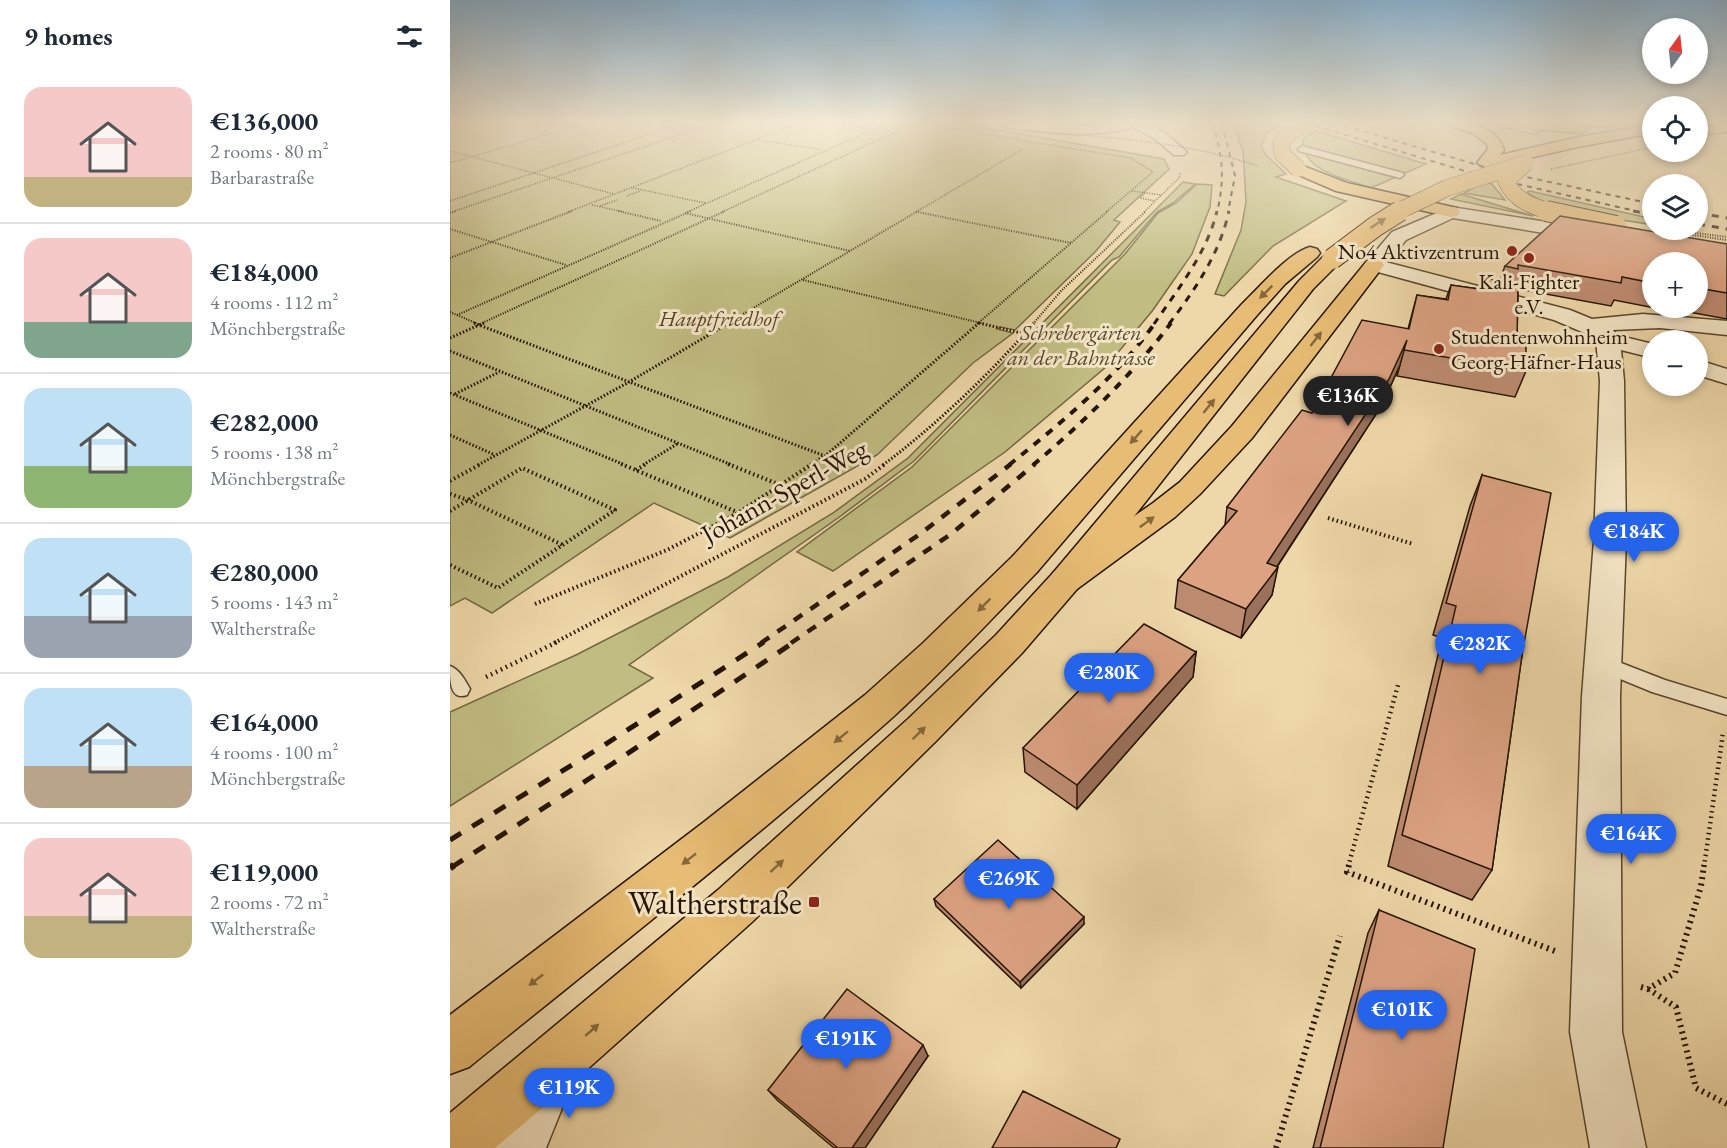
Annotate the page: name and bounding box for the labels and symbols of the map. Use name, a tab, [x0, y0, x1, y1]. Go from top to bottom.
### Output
north arrow	[1642, 18, 1708, 84]
one-way arrow	[1370, 218, 1386, 229]
place label: No4 Aktivzentrum	[1338, 237, 1500, 266]
marker: No4 Aktivzentrum	[1505, 244, 1519, 258]
marker: Kali-Fighter e.V.	[1522, 251, 1536, 265]
place label: Kali-Fighter e.V.	[1479, 267, 1580, 321]
one-way arrow	[1259, 285, 1273, 300]
park label: Hauptfriedhof	[658, 304, 784, 333]
park label: Schrebergärten an der Bahntrasse	[1006, 318, 1155, 372]
place label: Studentenwohnheim Georg-Häfner-Haus	[1451, 322, 1628, 376]
one-way arrow	[1309, 331, 1322, 347]
marker: Studentenwohnheim Georg-Häfner-Haus	[1432, 342, 1446, 356]
pin: €136K	[1306, 376, 1390, 427]
one-way arrow	[1202, 398, 1214, 413]
one-way arrow	[1129, 430, 1143, 445]
street label: Johann-Sperl-Weg	[693, 431, 874, 552]
pin: €184K	[1592, 512, 1676, 563]
one-way arrow	[1139, 517, 1155, 528]
one-way arrow	[978, 598, 992, 612]
pin: €282K	[1438, 624, 1522, 675]
pin: €280K	[1067, 653, 1151, 704]
one-way arrow	[912, 726, 926, 740]
one-way arrow	[834, 730, 849, 743]
pin: €164K	[1589, 814, 1673, 865]
one-way arrow	[681, 853, 696, 865]
one-way arrow	[770, 859, 785, 873]
pin: €269K	[967, 859, 1051, 910]
place label: Waltherstraße	[628, 881, 802, 924]
marker: Waltherstraße	[807, 895, 821, 909]
one-way arrow	[528, 974, 543, 986]
pin: €101K	[1360, 990, 1444, 1041]
pin: €191K	[804, 1019, 888, 1070]
one-way arrow	[584, 1024, 599, 1037]
pin: €119K	[527, 1068, 611, 1119]

